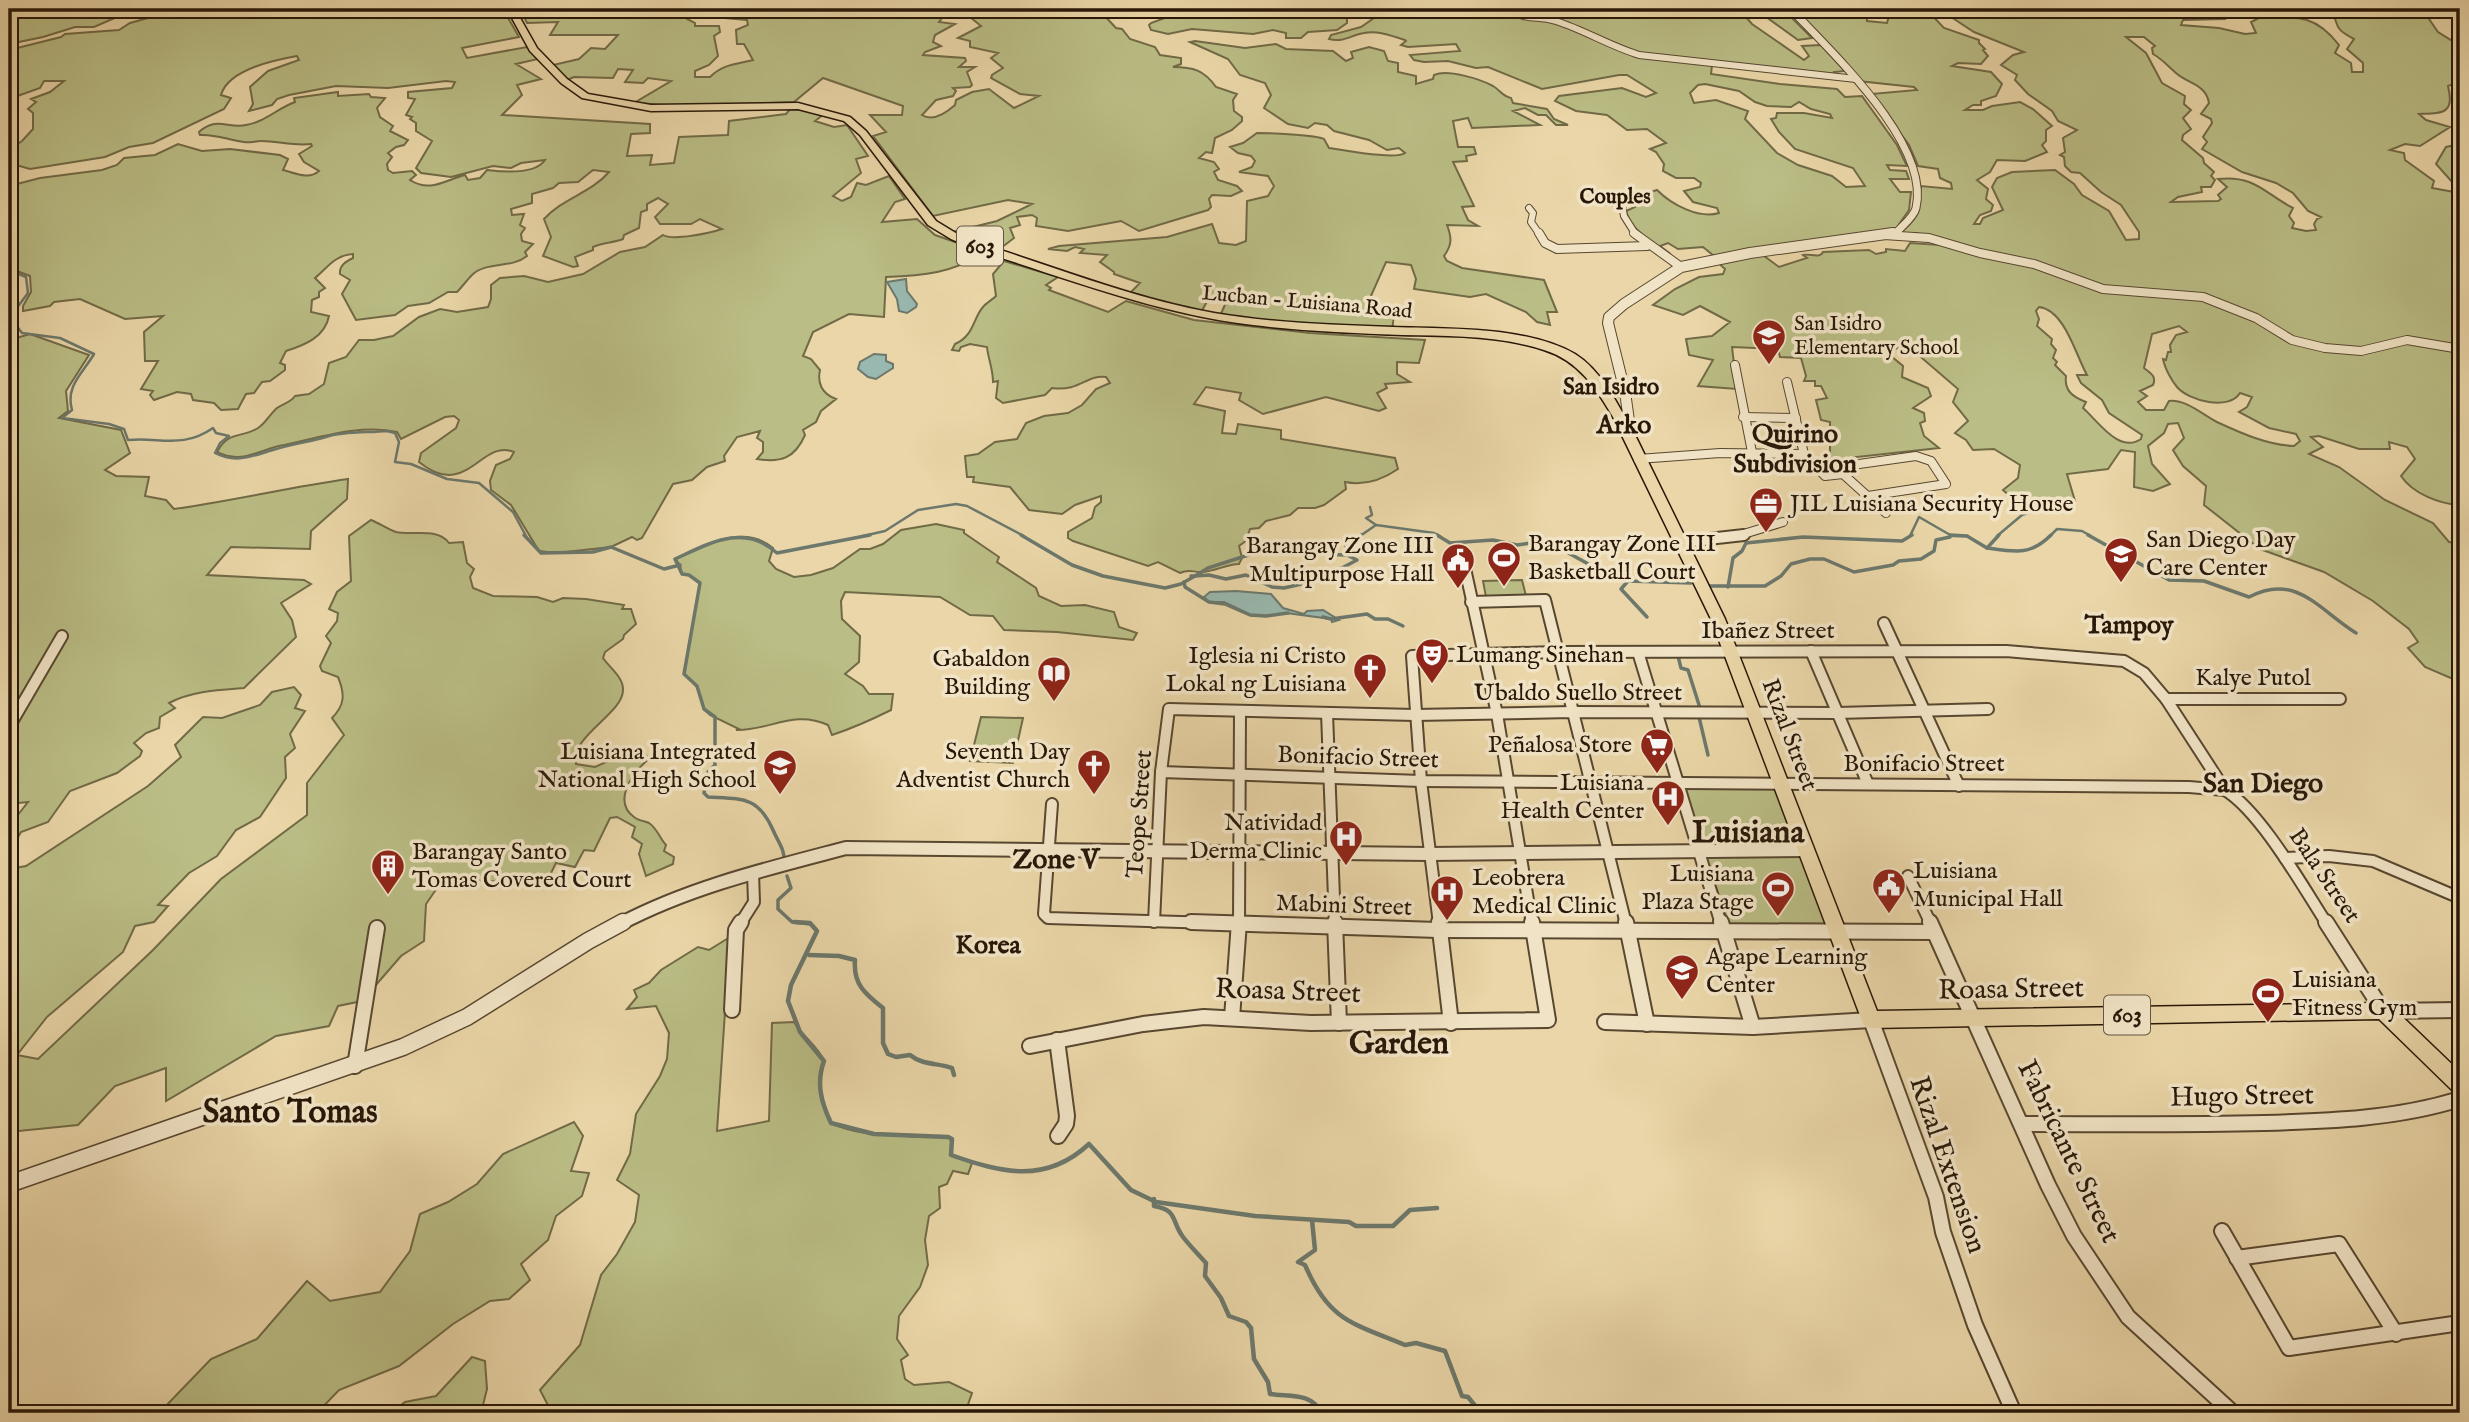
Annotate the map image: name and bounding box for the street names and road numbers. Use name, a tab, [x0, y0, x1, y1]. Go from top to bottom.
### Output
road number: 603	[957, 227, 1003, 266]
street label: Lucban - Luisiana Road	[1201, 280, 1414, 326]
street label: Ibañez Street	[1701, 616, 1835, 647]
street label: Kalye Putol	[2195, 663, 2311, 694]
street label: Rizal Street	[1753, 675, 1825, 795]
street label: Ubaldo Suello Street	[1474, 678, 1682, 709]
street label: Bonifacio Street	[1277, 740, 1439, 776]
street label: Teope Street	[1120, 749, 1160, 879]
street label: Bonifacio Street	[1843, 749, 2005, 780]
street label: Bala Street	[2281, 823, 2367, 929]
street label: Mabini Street	[1275, 888, 1413, 924]
street label: Roasa Street	[1938, 971, 2085, 1009]
street label: Roasa Street	[1214, 972, 1362, 1012]
road number: 603	[2104, 996, 2150, 1034]
street label: Fabricante Street	[2009, 1055, 2128, 1249]
street label: Rizal Extension	[1900, 1072, 1994, 1258]
street label: Hugo Street	[2170, 1078, 2315, 1116]

